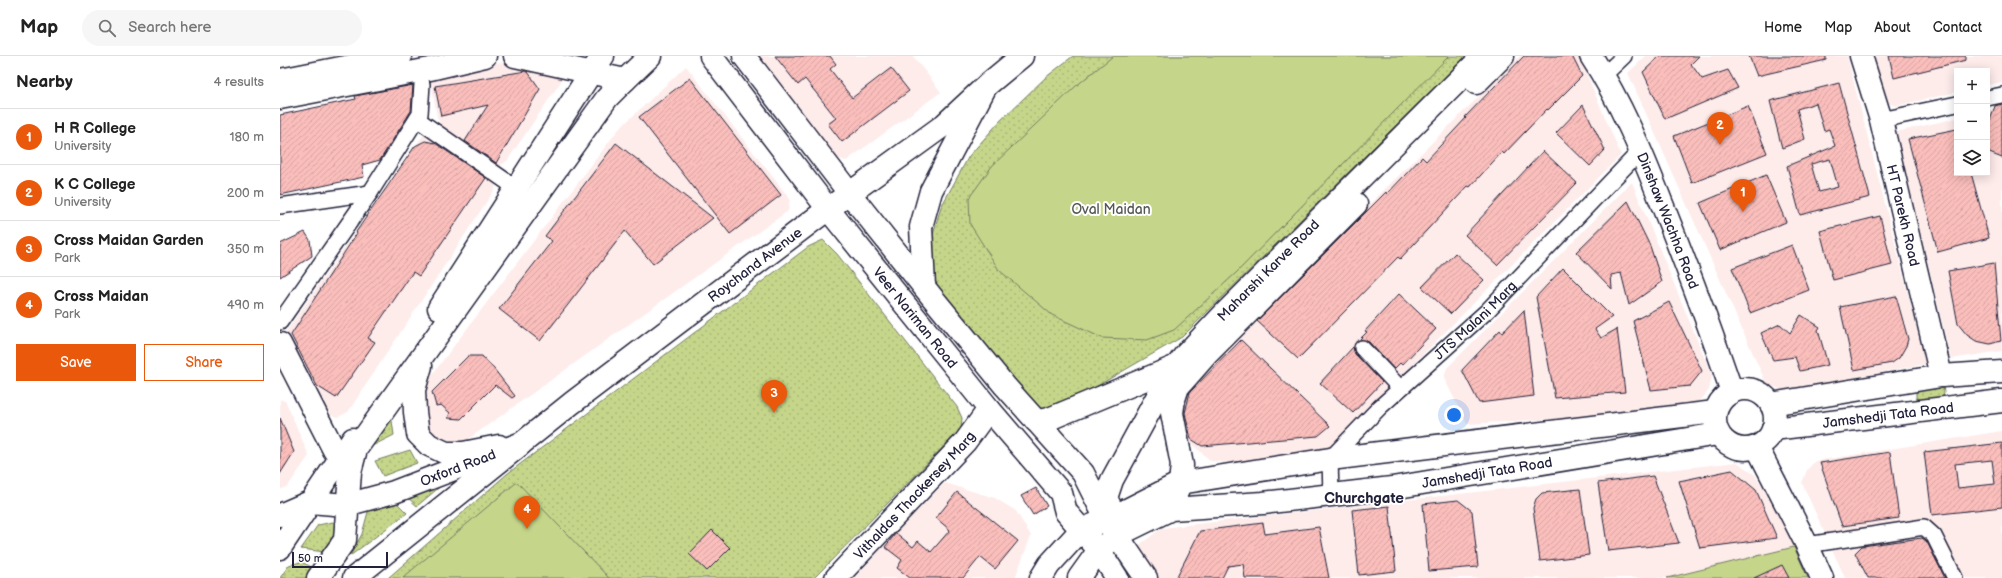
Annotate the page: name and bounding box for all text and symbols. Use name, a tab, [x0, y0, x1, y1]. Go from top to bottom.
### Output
search box	[82, 10, 362, 46]
text: Map	[20, 16, 58, 39]
icon: search	[96, 17, 118, 39]
text: Search here	[128, 18, 211, 37]
text: Home	[1764, 19, 1802, 36]
text: Map	[1824, 19, 1852, 36]
text: About	[1874, 19, 1911, 36]
text: Contact	[1933, 19, 1982, 36]
map controls	[1954, 68, 1990, 176]
button: +	[1954, 68, 1990, 104]
text: Nearby	[16, 72, 73, 92]
text: 4 results	[214, 74, 264, 90]
button: −	[1954, 104, 1990, 140]
pin: 2	[1707, 112, 1733, 145]
text: H R College	[54, 119, 136, 138]
text: 1	[26, 129, 32, 145]
text: 180 m	[229, 129, 264, 145]
text: University	[54, 138, 111, 154]
button: layers	[1954, 140, 1990, 176]
street label: Dinshaw Wachha Road	[1633, 150, 1703, 291]
street label: HT Parekh Road	[1883, 163, 1923, 268]
text: K C College	[54, 175, 135, 194]
pin: 1	[1730, 179, 1756, 212]
text: 2	[25, 185, 33, 201]
text: 200 m	[227, 185, 264, 201]
text: University	[54, 194, 111, 210]
park label: Oval Maidan	[1071, 201, 1151, 218]
street label: Maharshi Karve Road	[1214, 216, 1323, 324]
street label: Roychand Avenue	[704, 223, 805, 306]
text: Cross Maidan Garden	[54, 231, 204, 250]
text: 3	[25, 241, 33, 257]
text: 350 m	[227, 241, 264, 257]
text: Park	[54, 250, 80, 266]
street label: Veer Nariman Road	[870, 264, 961, 372]
street label: JTS Malani Marg	[1430, 277, 1520, 363]
text: Cross Maidan	[54, 287, 149, 306]
text: 4	[25, 297, 33, 313]
text: 490 m	[227, 297, 264, 313]
text: Park	[54, 306, 80, 322]
button: Save	[16, 344, 136, 381]
button: Share	[144, 344, 264, 381]
pin: 3	[761, 380, 787, 413]
street label: Jamshedji Tata Road	[1822, 398, 1955, 431]
your location	[1444, 405, 1464, 425]
street label: Vithaldas Thackersey Marg	[850, 428, 979, 563]
street label: Oxford Road	[418, 445, 498, 490]
street label: Jamshedji Tata Road	[1421, 453, 1553, 491]
district label: Churchgate	[1324, 489, 1404, 508]
pin: 4	[514, 496, 540, 529]
scale bar	[292, 550, 388, 569]
text: 50 m	[298, 552, 323, 565]

